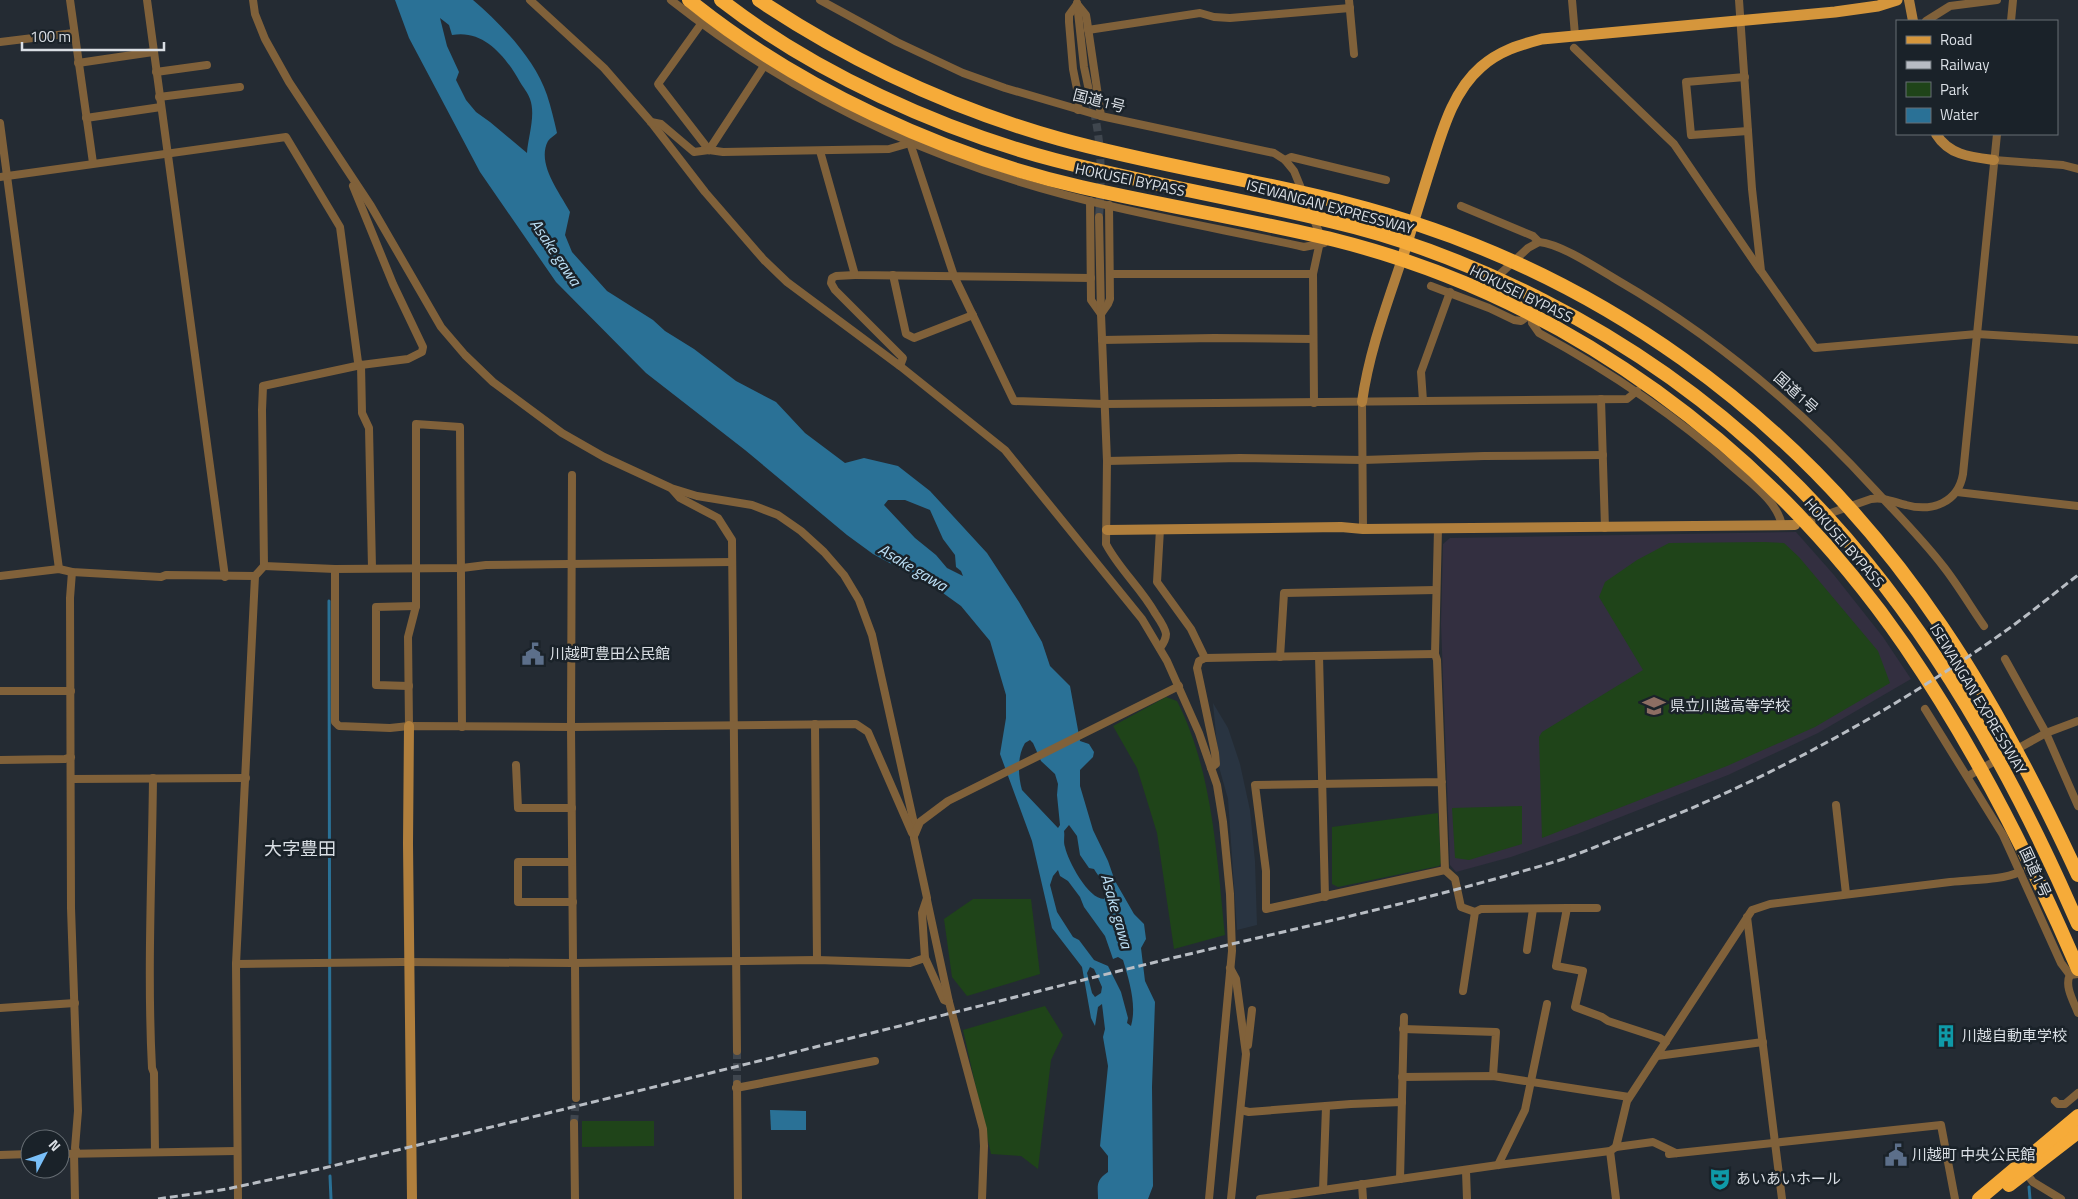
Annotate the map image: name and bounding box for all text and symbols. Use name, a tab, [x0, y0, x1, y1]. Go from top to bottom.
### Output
scale bar	[22, 20, 165, 52]
legend	[1896, 20, 2058, 135]
text: 100 m	[30, 25, 71, 48]
text: Road	[1940, 28, 1972, 51]
text: Railway	[1940, 53, 1990, 76]
text: Park	[1940, 78, 1969, 101]
street label: 国道1号	[1070, 83, 1128, 118]
text: Water	[1940, 103, 1979, 126]
street label: HOKUSEI BYPASS	[1073, 157, 1187, 202]
street label: ISEWANGAN EXPRESSWAY	[1244, 173, 1416, 240]
water label: Asake gawa	[525, 214, 588, 291]
street label: HOKUSEI BYPASS	[1466, 259, 1577, 328]
street label: 国道1号	[1769, 366, 1824, 419]
street label: HOKUSEI BYPASS	[1799, 493, 1890, 593]
water label: Asake gawa	[874, 537, 953, 598]
street label: ISEWANGAN EXPRESSWAY	[1924, 619, 2033, 779]
public building icon: 川越町豊田公民館	[520, 641, 546, 667]
place label: 川越町豊田公民館	[550, 642, 670, 665]
school or university icon: 県立川越高等学校	[1641, 693, 1667, 719]
place label: 県立川越高等学校	[1670, 694, 1790, 717]
district label: 大字豊田	[264, 835, 336, 862]
street label: 国道1号	[2014, 843, 2057, 901]
water label: Asake gawa	[1095, 871, 1139, 952]
building icon: 川越自動車学校	[1933, 1023, 1959, 1049]
place label: 川越自動車学校	[1962, 1024, 2067, 1047]
north arrow	[20, 1129, 70, 1179]
text: N	[44, 1135, 66, 1156]
public building icon: 川越町 中央公民館	[1883, 1142, 1909, 1168]
place label: 川越町 中央公民館	[1912, 1143, 2035, 1166]
theatre icon: あいあいホール	[1707, 1166, 1733, 1192]
place label: あいあいホール	[1736, 1167, 1841, 1190]

